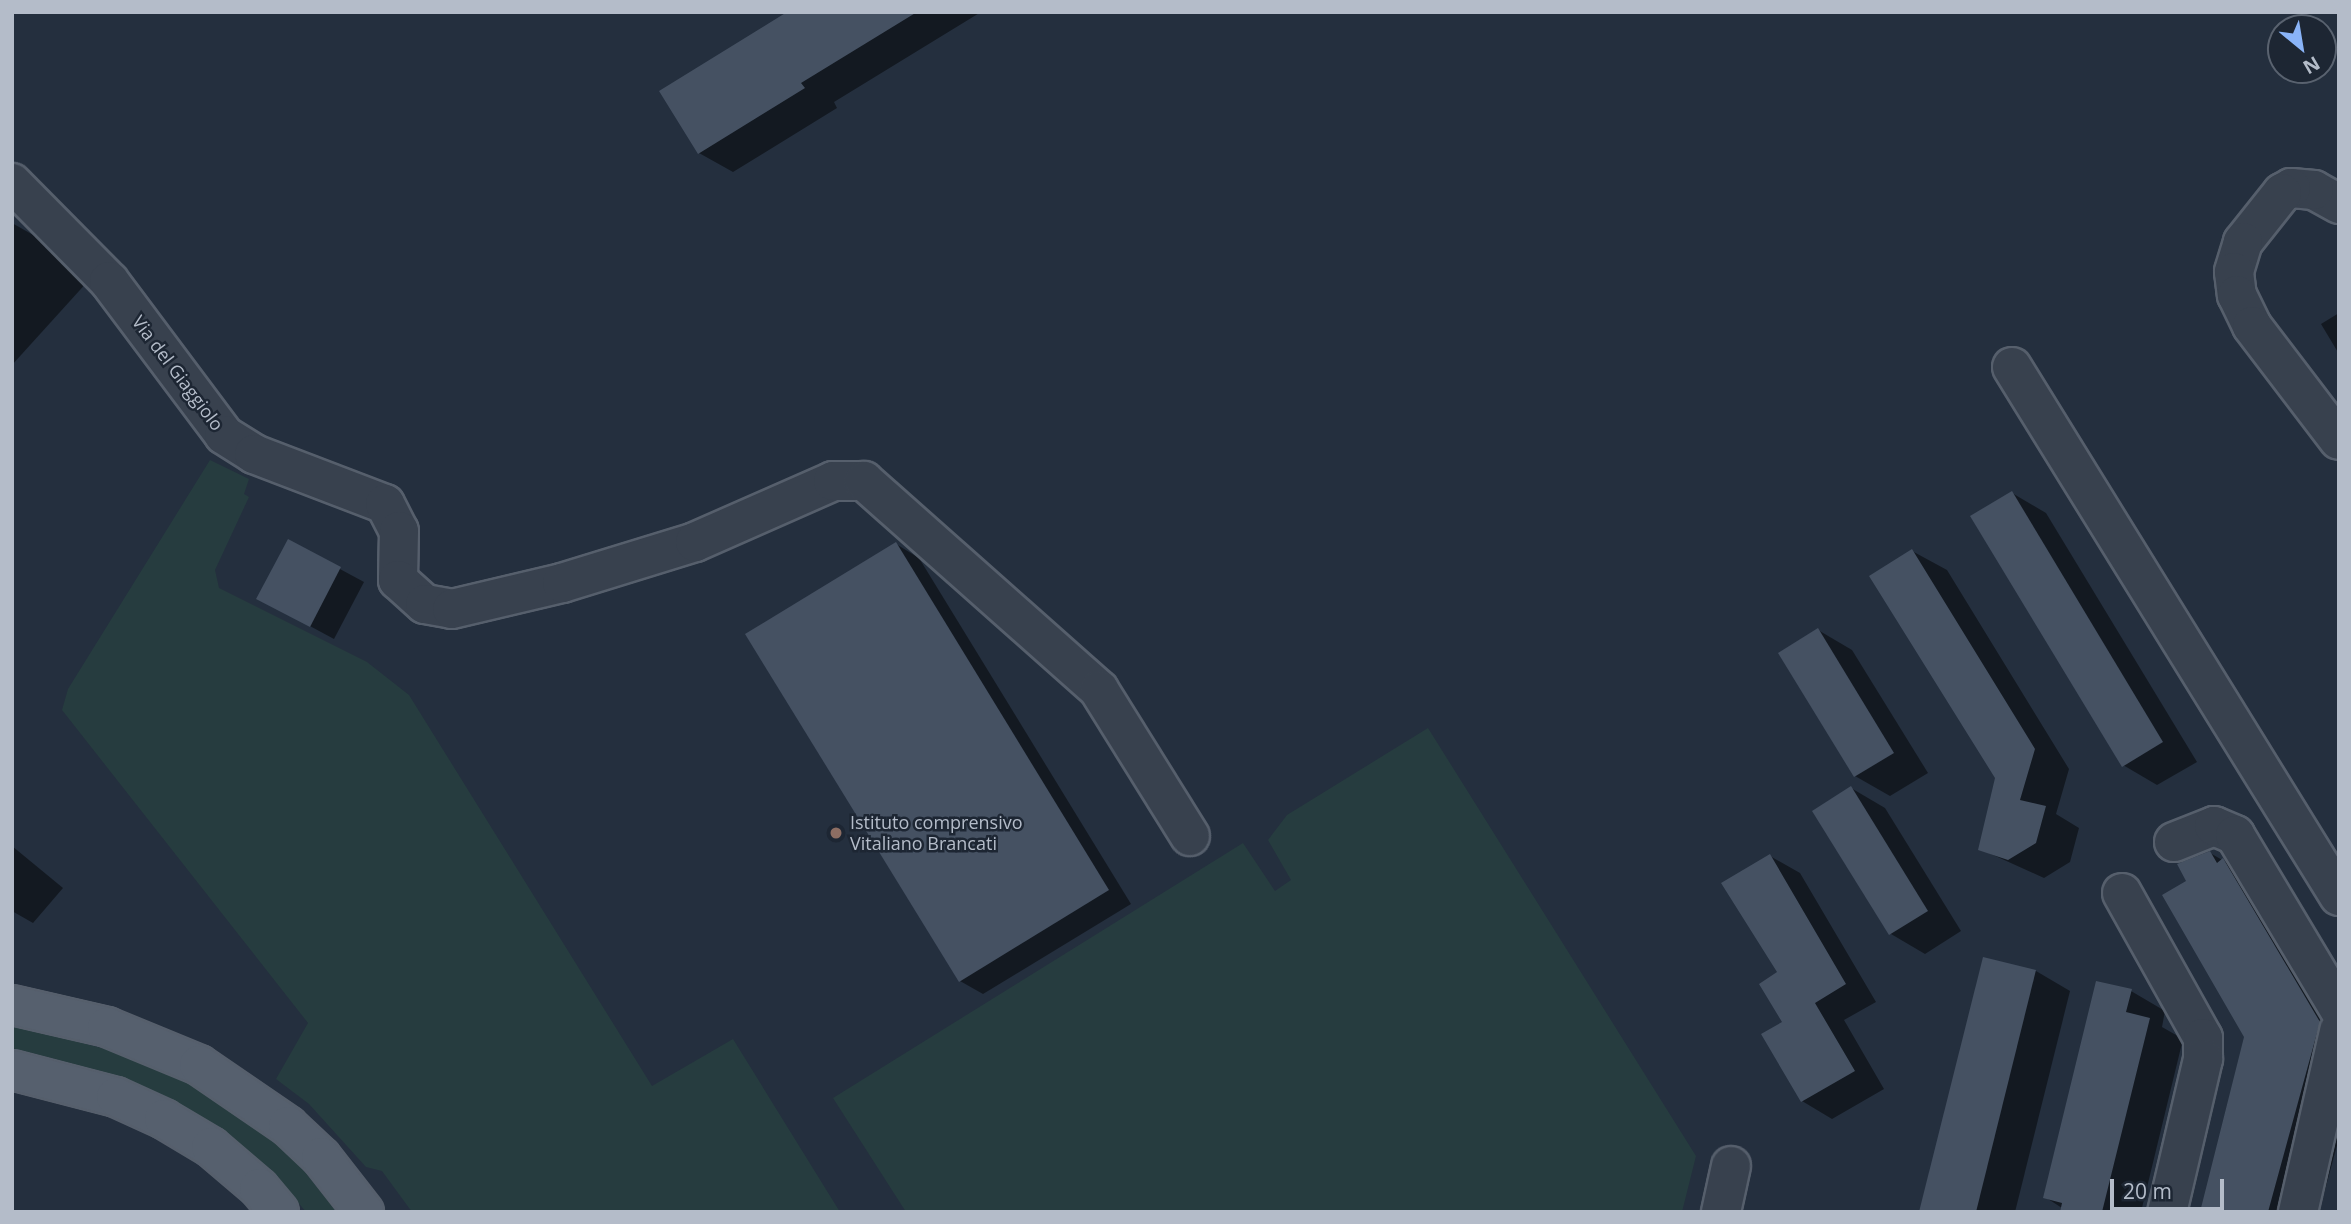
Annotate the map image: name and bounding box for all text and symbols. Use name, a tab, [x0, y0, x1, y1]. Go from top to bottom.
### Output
north arrow	[2267, 14, 2337, 84]
text: N	[2298, 50, 2325, 81]
street label: Via del Giaggiolo	[128, 311, 228, 435]
place label: Istituto comprensivo Vitaliano Brancati	[850, 812, 1023, 854]
marker: Istituto comprensivo Vitaliano Brancati	[828, 825, 844, 841]
scale bar	[2113, 1164, 2227, 1208]
text: 20 m	[2123, 1177, 2172, 1205]

